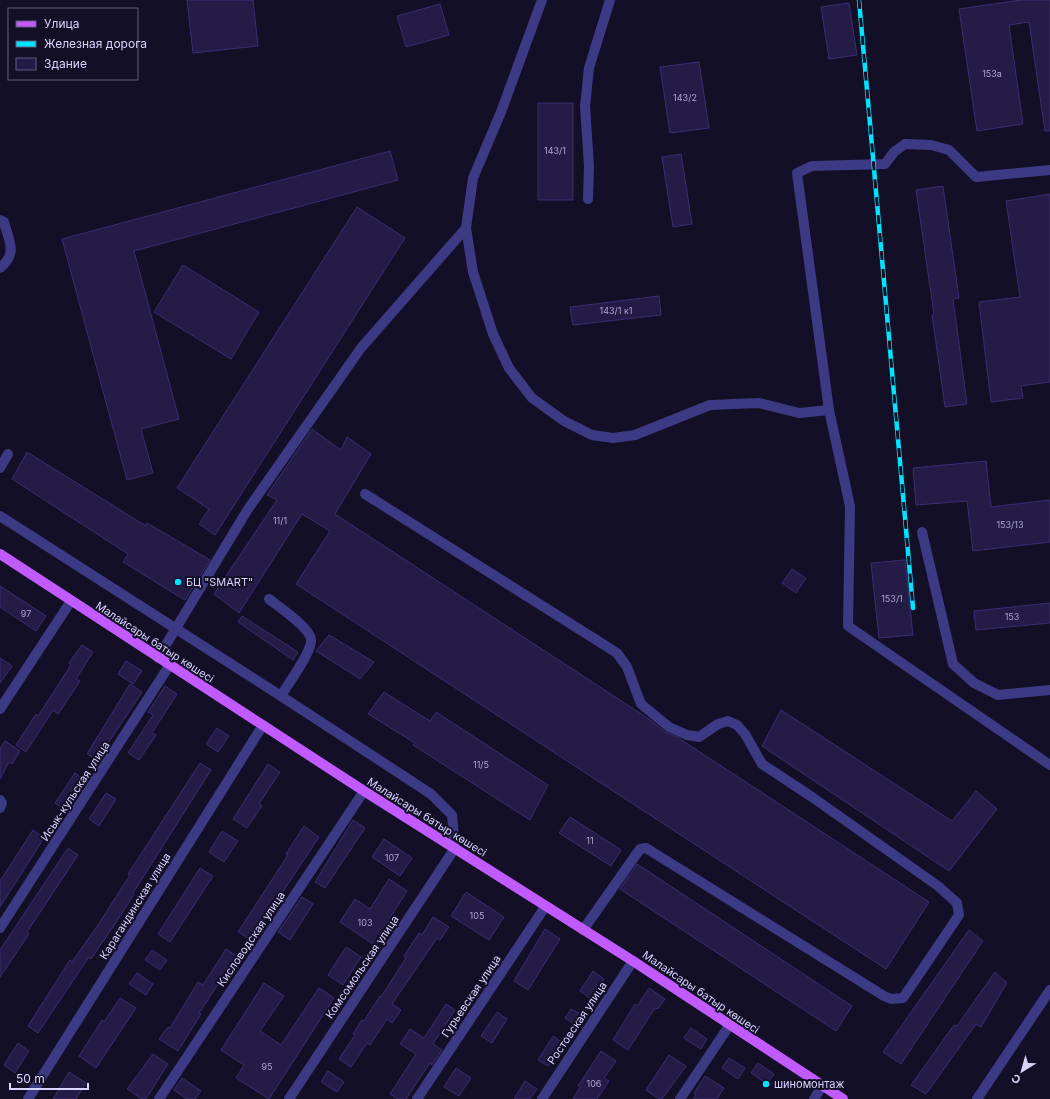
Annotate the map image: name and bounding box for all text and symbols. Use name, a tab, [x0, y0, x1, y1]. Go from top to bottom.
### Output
legend	[8, 8, 138, 80]
text: Улица	[44, 16, 79, 31]
text: Железная дорога	[44, 36, 147, 51]
text: Здание	[44, 56, 87, 71]
house number: 153а	[982, 68, 1002, 79]
house number: 143/2	[673, 92, 697, 103]
house number: 143/1	[544, 145, 566, 156]
house number: 143/1 к1	[599, 305, 633, 316]
house number: 11/1	[273, 515, 287, 526]
house number: 153/13	[996, 519, 1024, 530]
place label: БЦ "SMART"	[186, 575, 253, 589]
marker: БЦ "SMART"	[173, 577, 183, 587]
house number: 153/1	[881, 593, 903, 604]
street label: Малайсары батыр көшесі	[93, 598, 217, 686]
house number: 97	[21, 608, 31, 619]
house number: 153	[1005, 611, 1020, 622]
street label: Исык-кульская улица	[37, 738, 113, 844]
house number: 11/5	[473, 759, 489, 770]
street label: Малайсары батыр көшесі	[365, 774, 489, 860]
house number: 11	[586, 835, 594, 846]
street label: Карагандинская улица	[97, 850, 173, 962]
house number: 107	[385, 852, 399, 863]
street label: Кисловодская улица	[214, 889, 288, 989]
house number: 105	[470, 910, 484, 921]
street label: Комсомольская улица	[322, 913, 402, 1021]
house number: 103	[358, 917, 373, 928]
street label: Малайсары батыр көшесі	[640, 948, 762, 1036]
street label: Гурьевская улица	[438, 952, 504, 1040]
street label: Ростовская улица	[544, 979, 610, 1067]
north arrow	[1002, 1051, 1042, 1091]
house number: 95	[261, 1061, 273, 1072]
scale bar	[10, 1065, 88, 1091]
text: 50 m	[16, 1071, 45, 1086]
text: С	[1009, 1071, 1023, 1087]
place label: шиномонтаж	[774, 1077, 845, 1091]
house number: 106	[587, 1078, 602, 1089]
marker: шиномонтаж	[761, 1079, 771, 1089]

